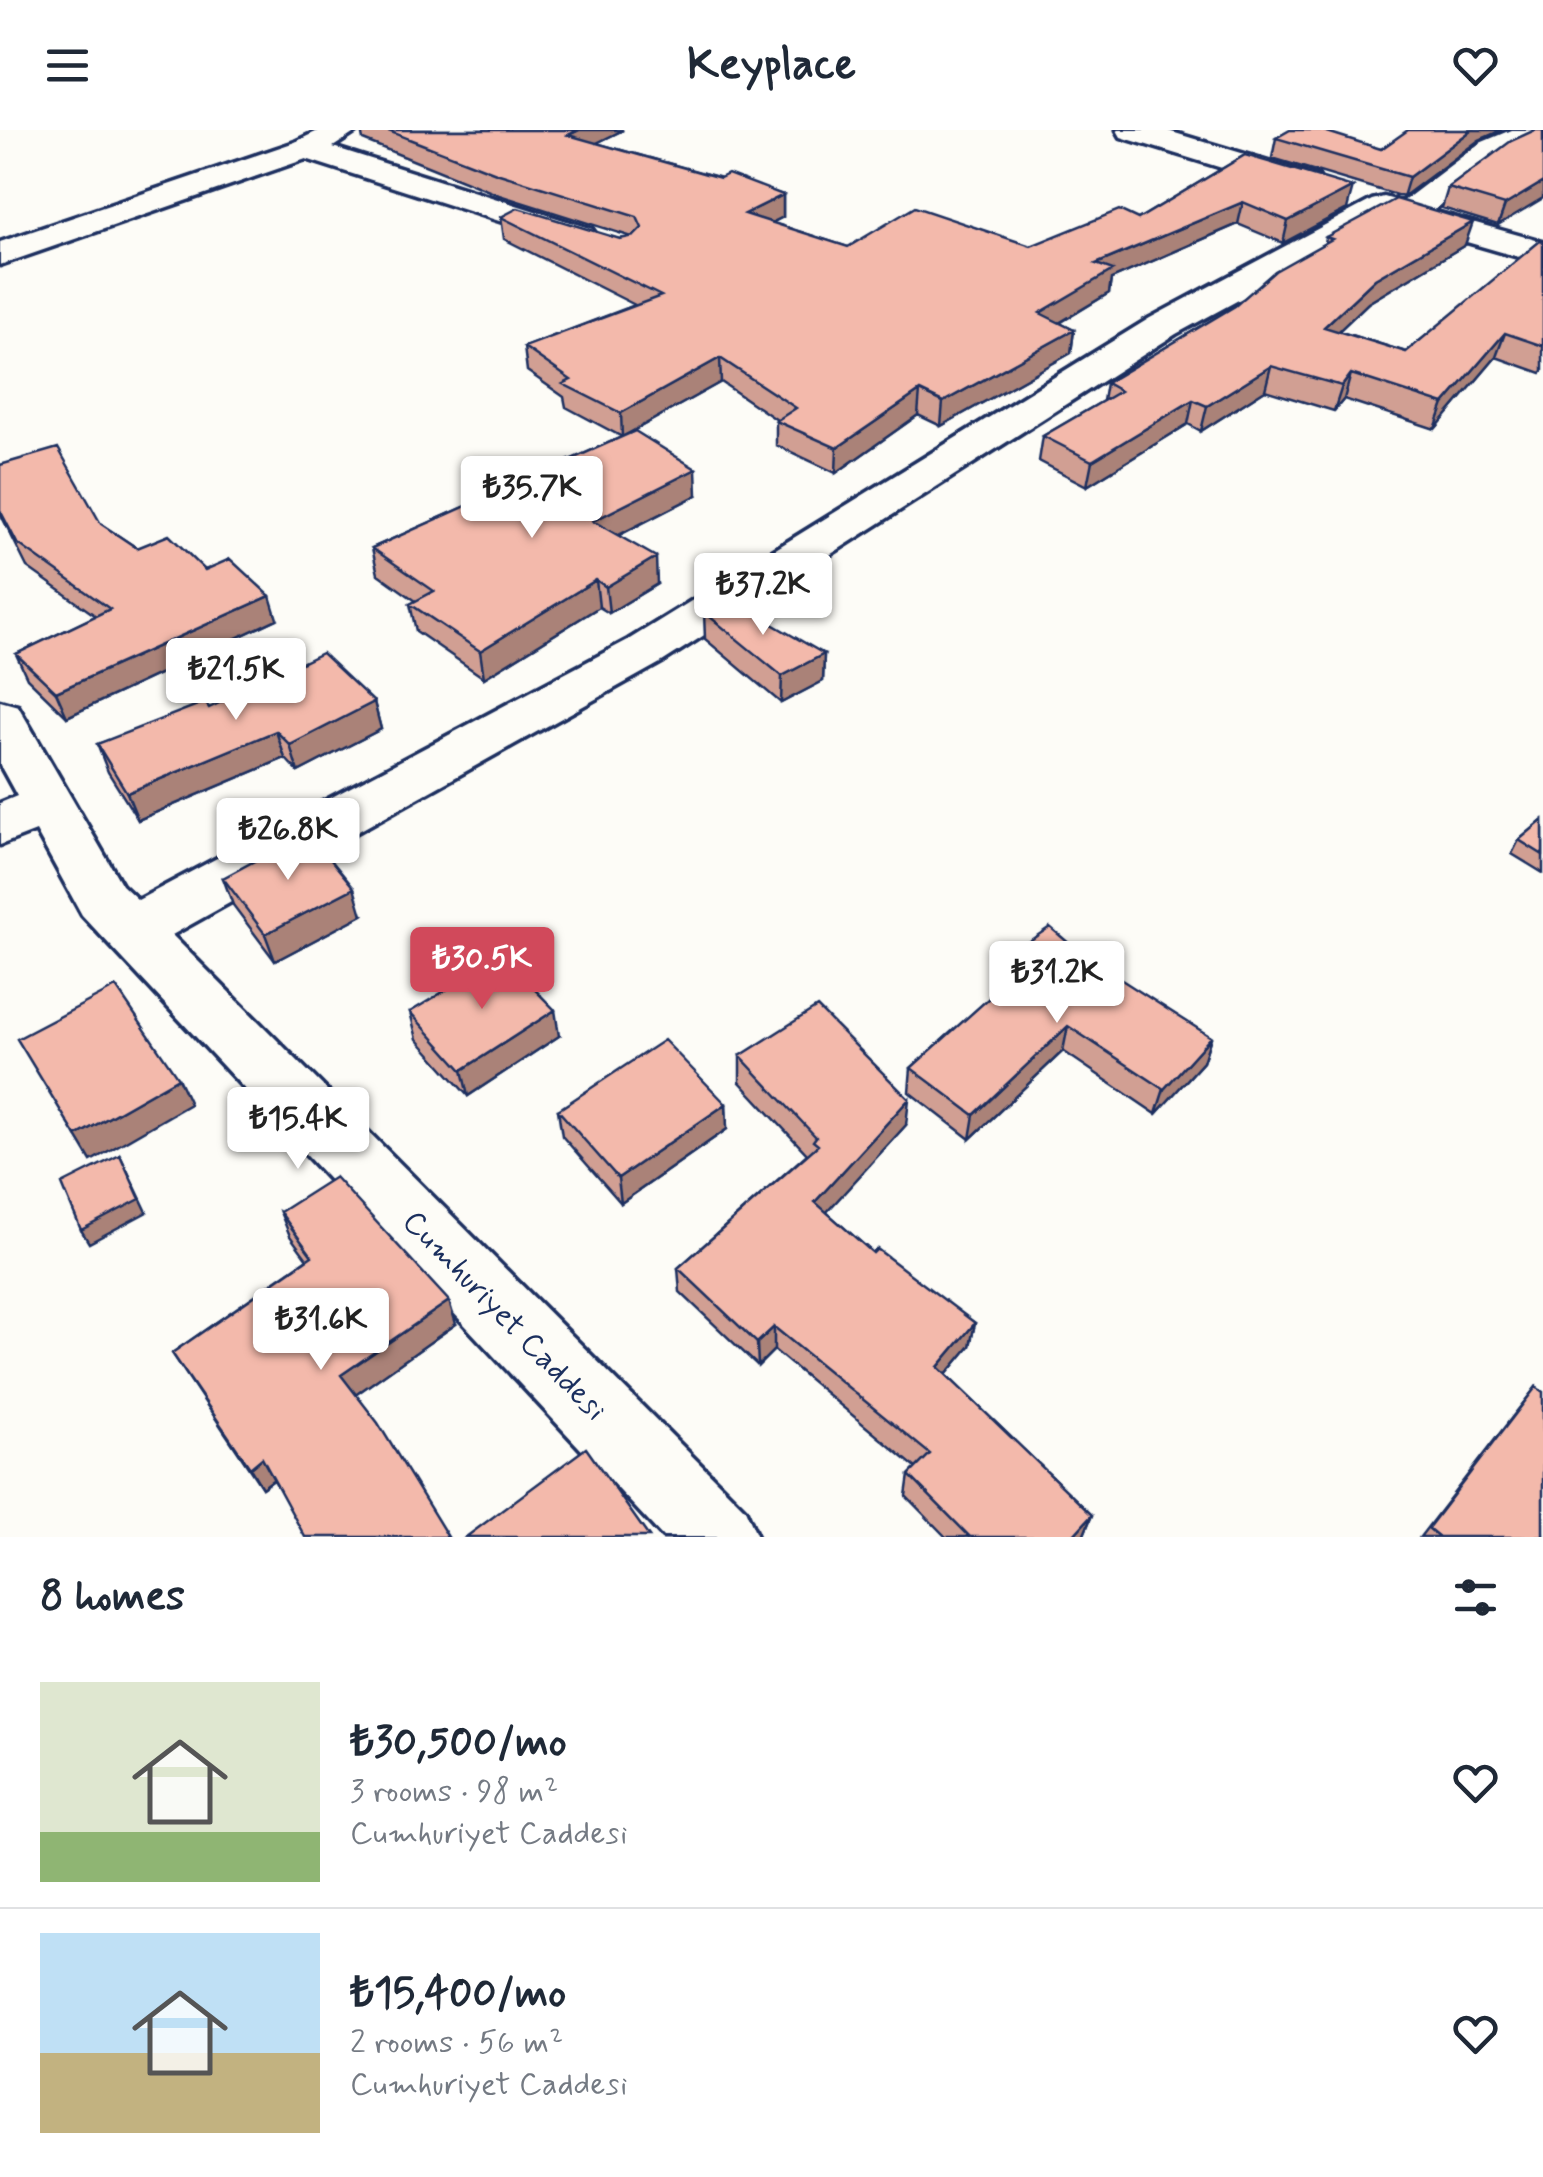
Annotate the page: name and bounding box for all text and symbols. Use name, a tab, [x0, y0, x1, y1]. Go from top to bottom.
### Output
text: Keyplace	[687, 36, 856, 95]
icon: menu	[40, 38, 95, 93]
icon: heart	[1448, 38, 1503, 93]
pin: ₺35.7K	[451, 456, 613, 541]
text: ₺35.7K	[483, 467, 581, 509]
pin: ₺37.2K	[682, 553, 844, 638]
text: ₺37.2K	[716, 564, 810, 606]
pin: ₺21.5K	[155, 638, 317, 723]
text: ₺21.5K	[188, 649, 284, 691]
pin: ₺26.8K	[207, 798, 369, 883]
text: ₺26.8K	[239, 809, 337, 851]
pin: ₺30.5K	[401, 927, 563, 1012]
text: ₺30.5K	[432, 938, 532, 980]
pin: ₺31.2K	[976, 941, 1138, 1026]
text: ₺31.2K	[1011, 952, 1103, 994]
pin: ₺15.4K	[217, 1087, 379, 1172]
text: ₺15.4K	[249, 1098, 347, 1140]
street label: Cumhuriyet Caddesi	[393, 1202, 615, 1430]
pin: ₺31.6K	[240, 1288, 402, 1373]
text: ₺31.6K	[275, 1299, 367, 1341]
text: 8 homes	[40, 1570, 185, 1625]
icon: filters	[1448, 1570, 1503, 1625]
text: ₺30,500/mo	[350, 1716, 567, 1771]
icon: home	[120, 1722, 240, 1842]
icon: heart	[1448, 1755, 1503, 1810]
text: 3 rooms · 98 m²	[350, 1771, 558, 1813]
text: Cumhuriyet Caddesi	[350, 1813, 628, 1855]
text: ₺15,400/mo	[350, 1967, 566, 2022]
icon: home	[120, 1973, 240, 2093]
icon: heart	[1448, 2006, 1503, 2061]
text: 2 rooms · 56 m²	[350, 2022, 563, 2064]
text: Cumhuriyet Caddesi	[350, 2064, 628, 2106]

